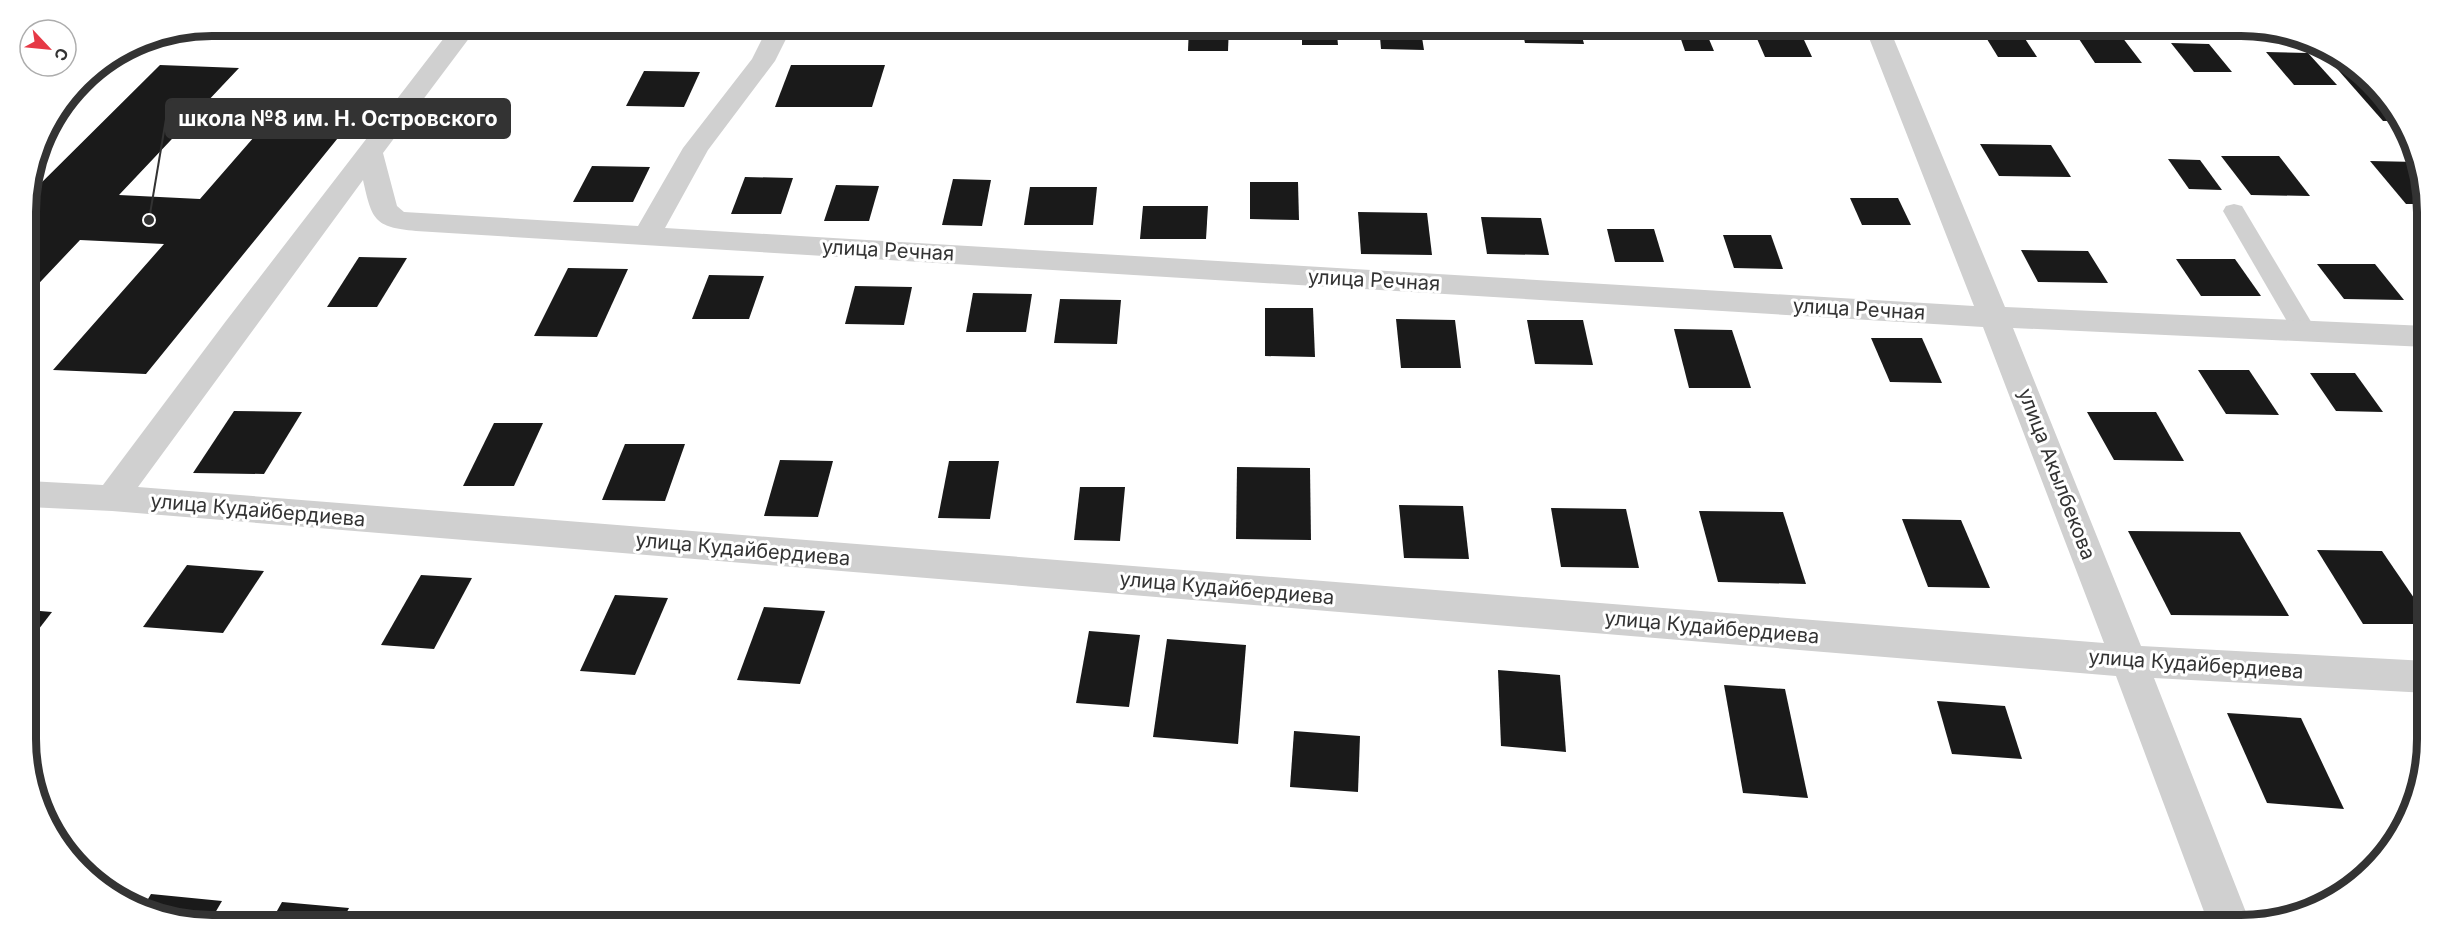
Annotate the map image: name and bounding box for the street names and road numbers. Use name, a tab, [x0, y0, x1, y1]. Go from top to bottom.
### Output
street label: улица Речная	[821, 235, 955, 265]
street label: улица Речная	[1307, 265, 1441, 295]
street label: улица Речная	[1792, 294, 1926, 324]
street label: улица Акылбекова	[2013, 385, 2101, 563]
street label: улица Кудайбердиева	[150, 489, 366, 531]
street label: улица Кудайбердиева	[635, 528, 851, 570]
street label: улица Кудайбердиева	[1119, 567, 1335, 609]
street label: улица Кудайбердиева	[1604, 606, 1820, 648]
street label: улица Кудайбердиева	[2088, 645, 2304, 683]

